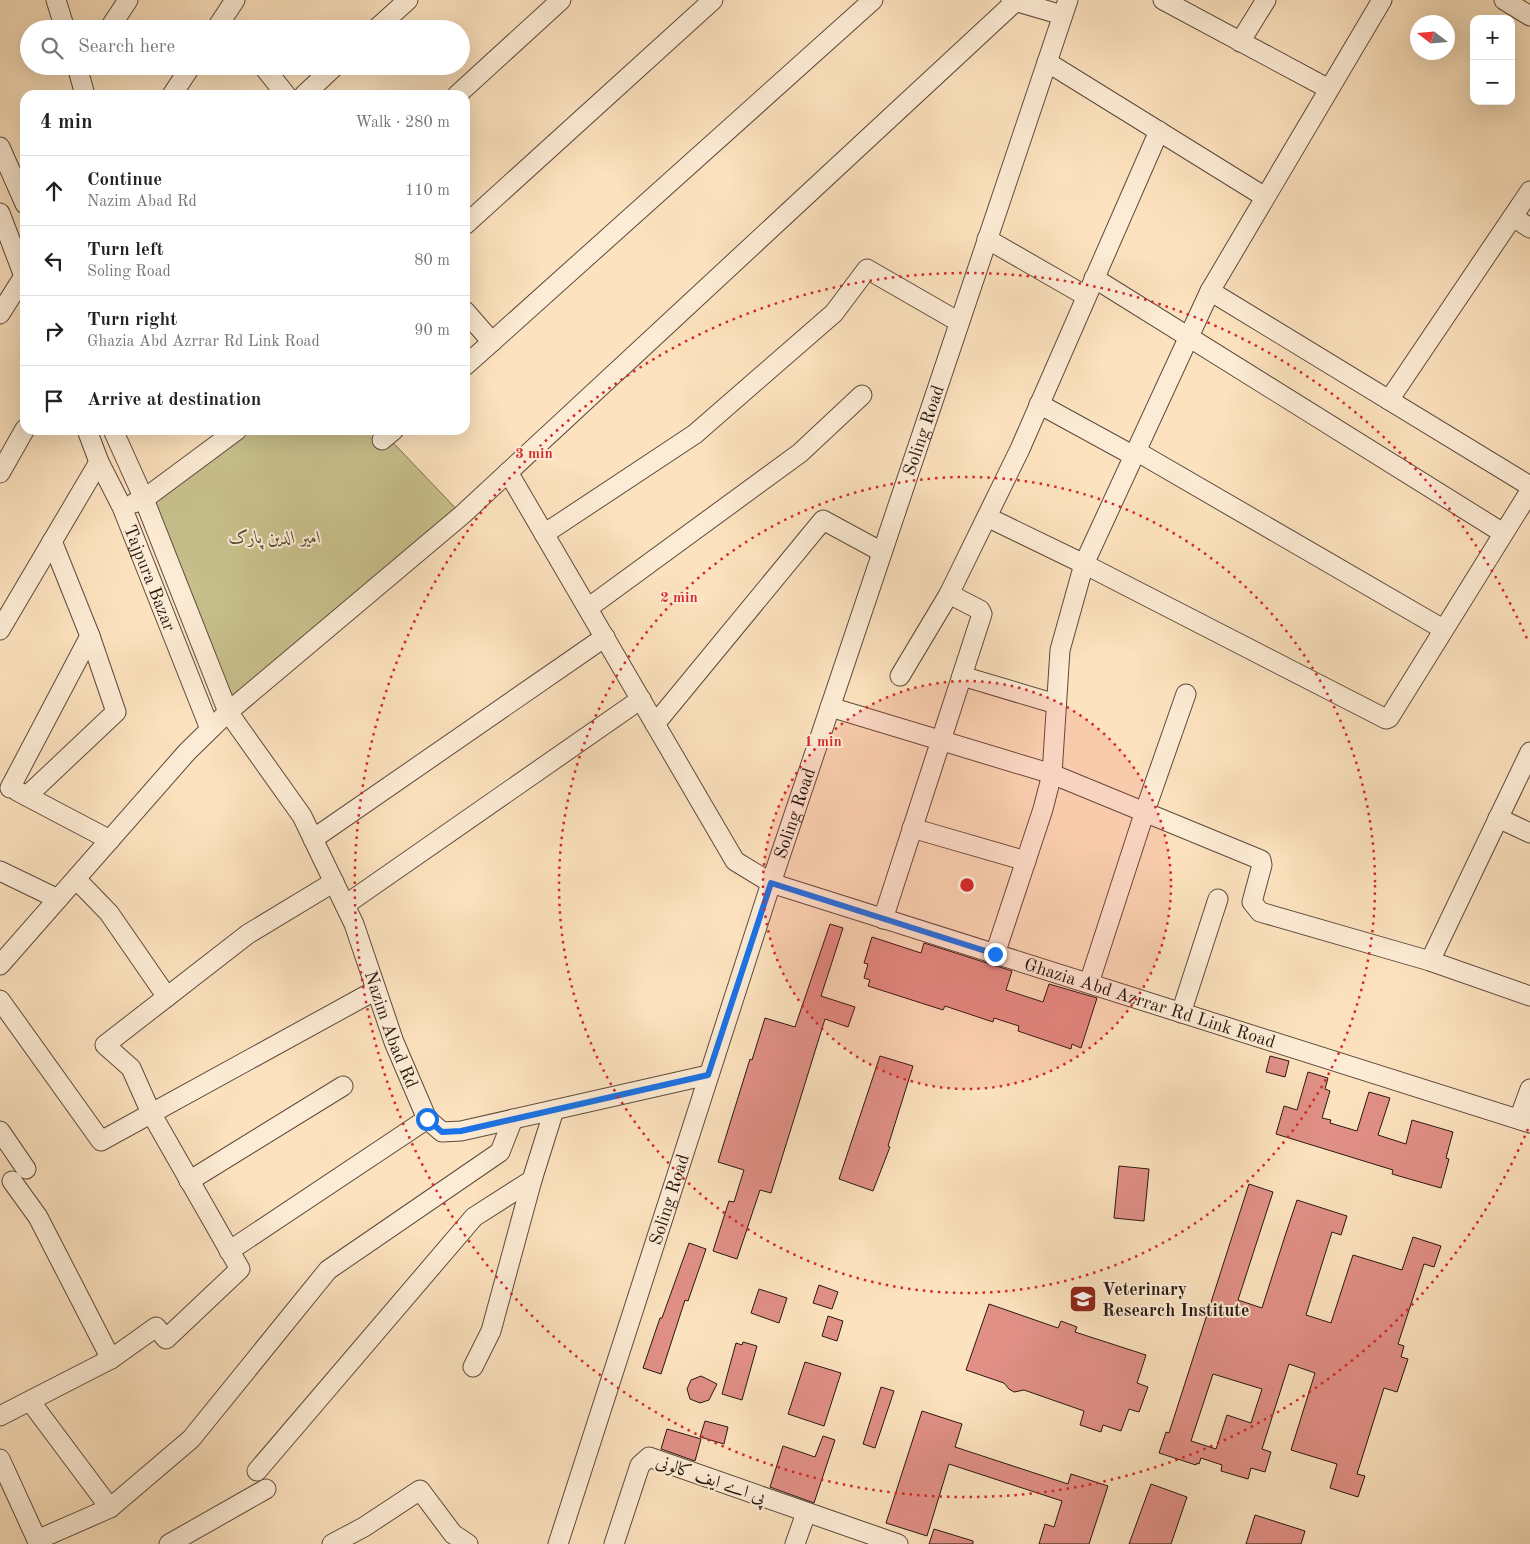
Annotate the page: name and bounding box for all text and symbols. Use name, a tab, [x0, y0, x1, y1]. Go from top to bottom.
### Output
north arrow	[1410, 15, 1455, 60]
map controls	[1470, 15, 1515, 105]
button: +	[1470, 15, 1515, 60]
search box	[20, 20, 470, 75]
icon: search	[38, 34, 66, 62]
text: Search here	[78, 38, 175, 57]
button: −	[1470, 60, 1515, 105]
text: 4 min	[40, 112, 93, 133]
text: Walk · 280 m	[355, 115, 450, 131]
text: Continue	[87, 171, 162, 190]
icon: ahead	[40, 177, 68, 205]
text: 110 m	[405, 183, 450, 199]
text: Nazim Abad Rd	[87, 194, 197, 210]
text: Turn left	[87, 241, 164, 260]
icon: left	[40, 247, 68, 275]
text: 80 m	[414, 253, 450, 269]
text: Soling Road	[87, 264, 171, 280]
text: Turn right	[87, 311, 177, 330]
icon: right	[40, 317, 68, 345]
text: 90 m	[414, 323, 450, 339]
text: Ghazia Abd Azrrar Rd Link Road	[87, 334, 320, 350]
street label: Soling Road	[901, 383, 948, 478]
icon: arrive	[40, 387, 68, 415]
text: Arrive at destination	[87, 391, 261, 410]
text: 3 min	[515, 447, 553, 462]
street label: Tajpura Bazar	[120, 523, 178, 634]
park label: امیر الدین پارک	[229, 529, 321, 550]
text: 2 min	[660, 591, 698, 606]
text: 1 min	[804, 735, 842, 750]
street label: Soling Road	[772, 766, 819, 861]
centre of rings	[958, 876, 976, 894]
route end	[984, 943, 1007, 966]
street label: Ghazia Abd Azrrar Rd Link Road	[1022, 956, 1277, 1052]
street label: Nazim Abad Rd	[361, 969, 421, 1091]
route start	[416, 1108, 439, 1131]
street label: Soling Road	[647, 1152, 693, 1247]
place label: Veterinary Research Institute	[1102, 1281, 1249, 1320]
school or university icon: Veterinary Research Institute	[1068, 1284, 1098, 1314]
street label: پی اے ایف کالونی	[652, 1452, 770, 1511]

